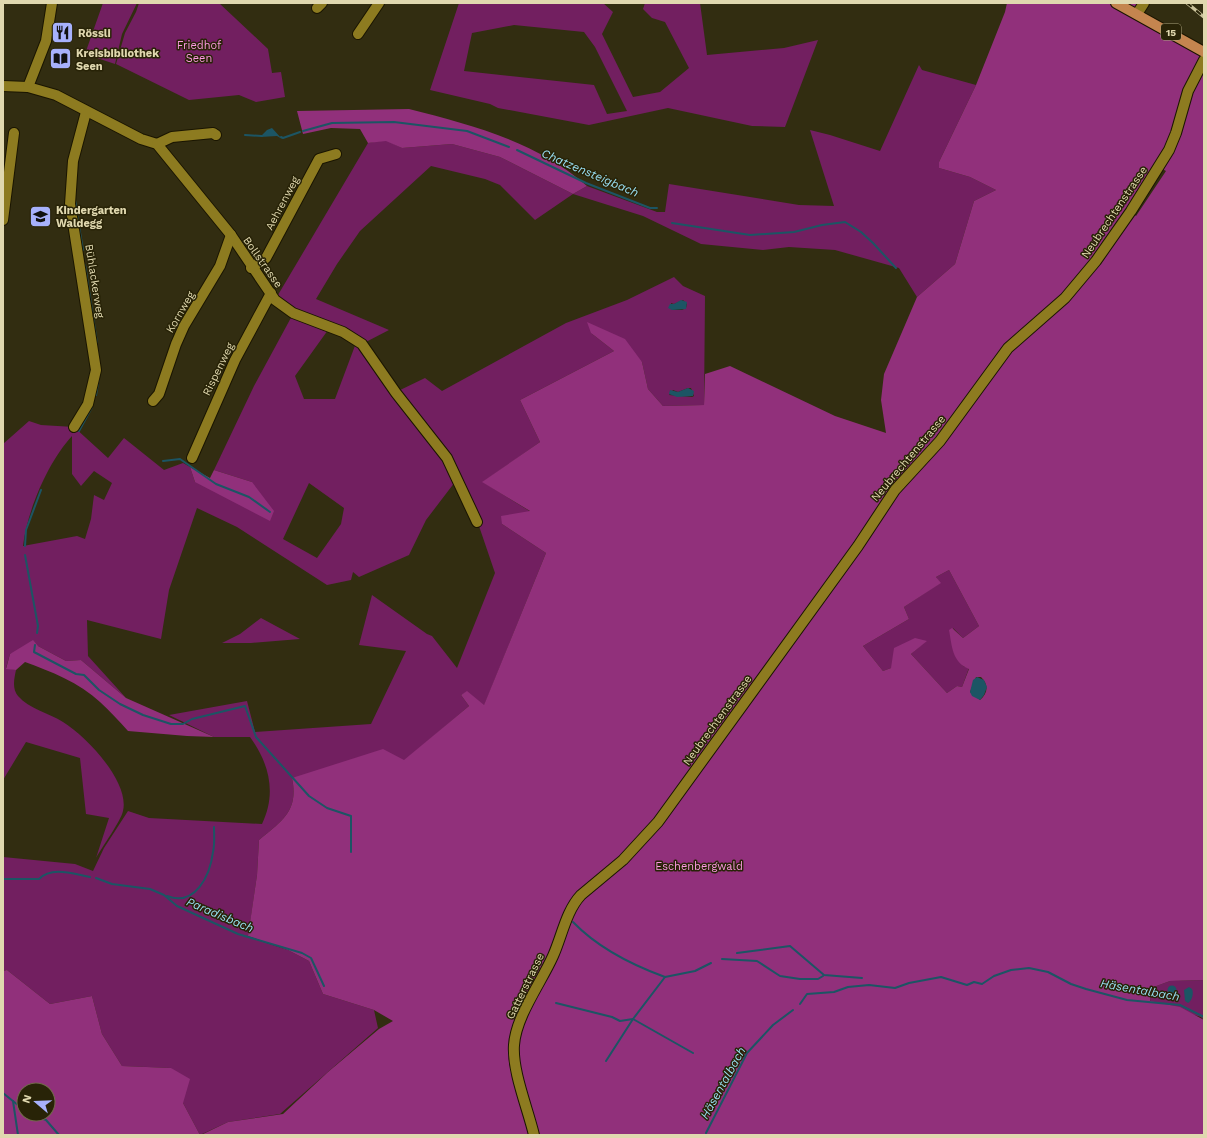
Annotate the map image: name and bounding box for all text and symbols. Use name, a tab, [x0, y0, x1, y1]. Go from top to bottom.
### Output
restaurant icon: Rössli	[50, 20, 76, 46]
road number: 15	[1161, 24, 1181, 40]
place label: Rössli	[78, 27, 111, 40]
park label: Friedhof Seen	[177, 39, 222, 65]
library icon: Kreisbibliothek Seen	[47, 46, 73, 72]
place label: Kreisbibliothek Seen	[76, 47, 159, 73]
water label: Chatzensteigbach	[539, 146, 641, 200]
street label: Neubrechtenstrasse	[1079, 164, 1150, 261]
street label: Aehrenweg	[263, 174, 302, 232]
school or university icon: Kindergarten Waldegg	[27, 203, 53, 229]
place label: Kindergarten Waldegg	[56, 204, 127, 230]
street label: Bollstrasse	[240, 234, 285, 290]
street label: Bühlackerweg	[82, 243, 107, 319]
street label: Kornweg	[163, 289, 198, 335]
street label: Rispenweg	[200, 341, 237, 398]
street label: Neubrechtenstrasse	[869, 413, 948, 504]
street label: Neubrechtenstrasse	[680, 673, 754, 768]
park label: Eschenbergwald	[655, 860, 743, 873]
water label: Paradisbach	[184, 895, 256, 935]
street label: Gatterstrasse	[504, 951, 547, 1021]
water label: Häsentalbach	[1099, 976, 1181, 1004]
water label: Häsentalbach	[697, 1045, 749, 1121]
north arrow	[16, 1082, 56, 1122]
text: N	[20, 1093, 34, 1105]

